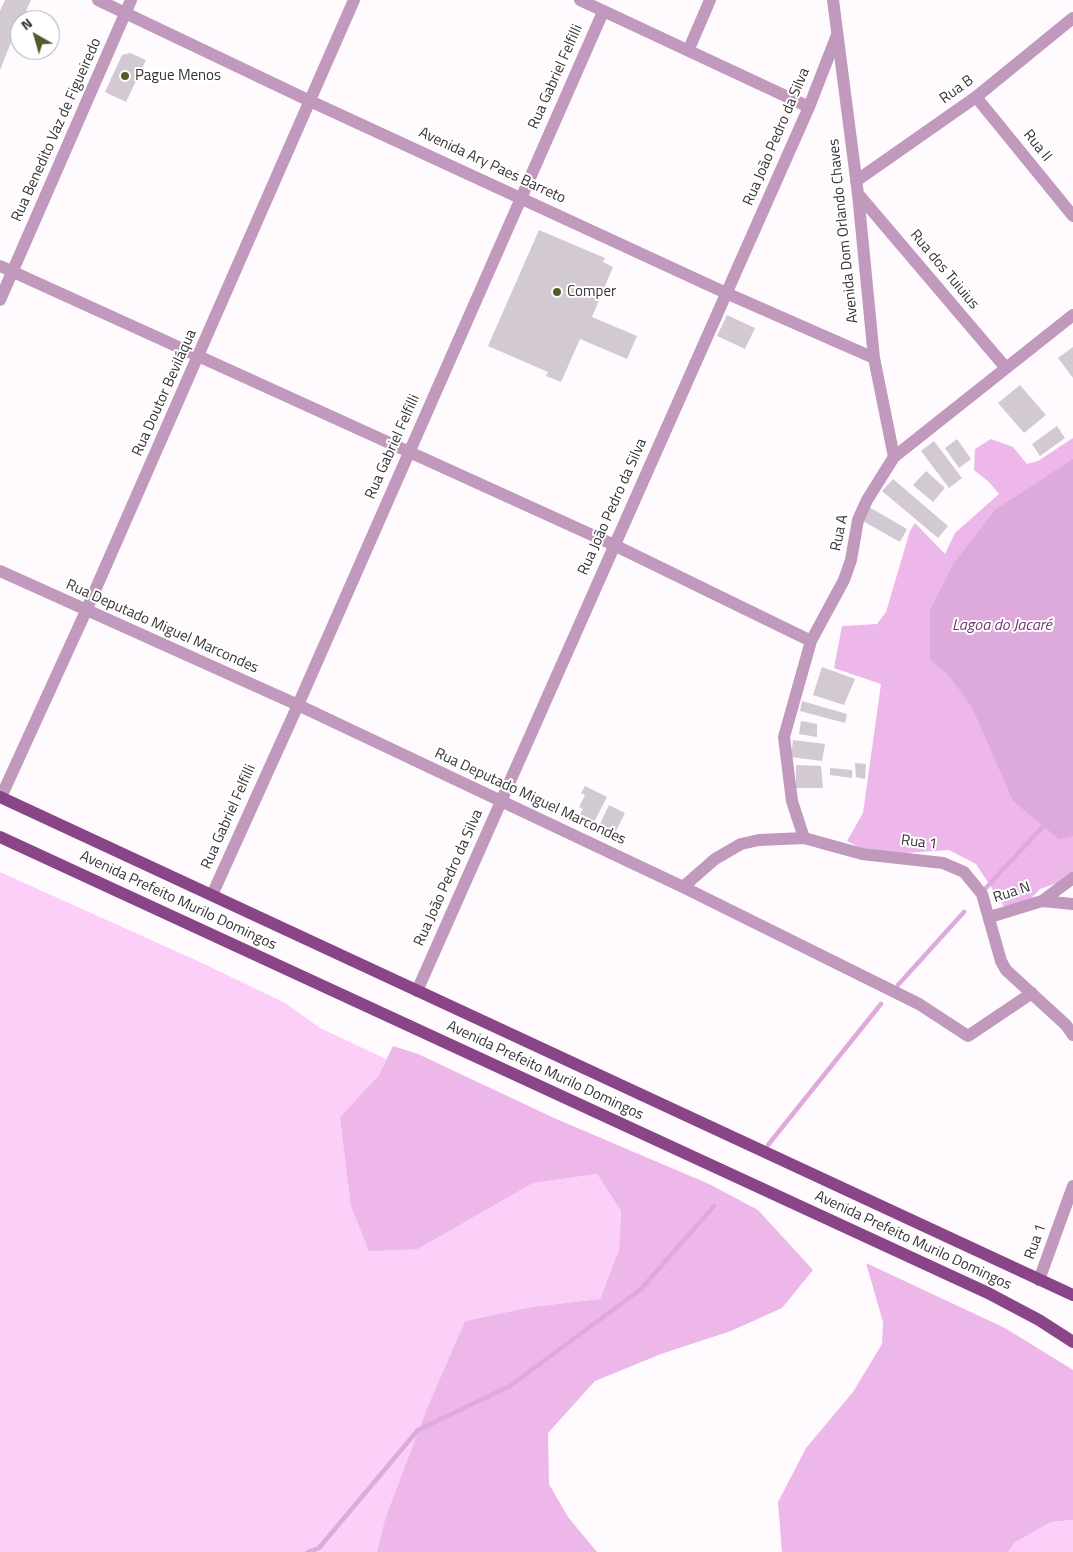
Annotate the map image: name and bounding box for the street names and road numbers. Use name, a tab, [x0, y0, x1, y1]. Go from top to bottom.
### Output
street label: Rua Gabriel Felfilli	[525, 22, 587, 132]
street label: Rua Benedito Vaz de Figueiredo	[8, 35, 106, 225]
street label: Rua João Pedro da Silva	[740, 65, 814, 209]
street label: Rua B	[937, 72, 977, 108]
street label: Avenida Ary Paes Barreto	[416, 124, 568, 208]
street label: Rua II	[1019, 127, 1055, 165]
street label: Avenida Dom Orlando Chaves	[825, 138, 863, 324]
street label: Rua dos Tuiuius	[906, 227, 982, 313]
street label: Rua Doutor Beviláqua	[129, 327, 201, 459]
street label: Rua Gabriel Felfilli	[362, 392, 424, 502]
street label: Rua João Pedro da Silva	[575, 436, 651, 578]
street label: Rua A	[827, 513, 853, 553]
street label: Rua Deputado Miguel Marcondes	[63, 576, 261, 678]
street label: Rua Deputado Miguel Marcondes	[431, 745, 629, 849]
street label: Rua Gabriel Felfilli	[198, 762, 260, 872]
street label: Rua João Pedro da Silva	[411, 807, 487, 949]
street label: Rua 1	[900, 832, 938, 854]
street label: Avenida Prefeito Murilo Domingos	[77, 847, 279, 955]
street label: Rua N	[991, 879, 1033, 907]
street label: Avenida Prefeito Murilo Domingos	[444, 1017, 646, 1125]
street label: Avenida Prefeito Murilo Domingos	[812, 1187, 1014, 1295]
street label: Rua 1	[1021, 1222, 1051, 1262]

